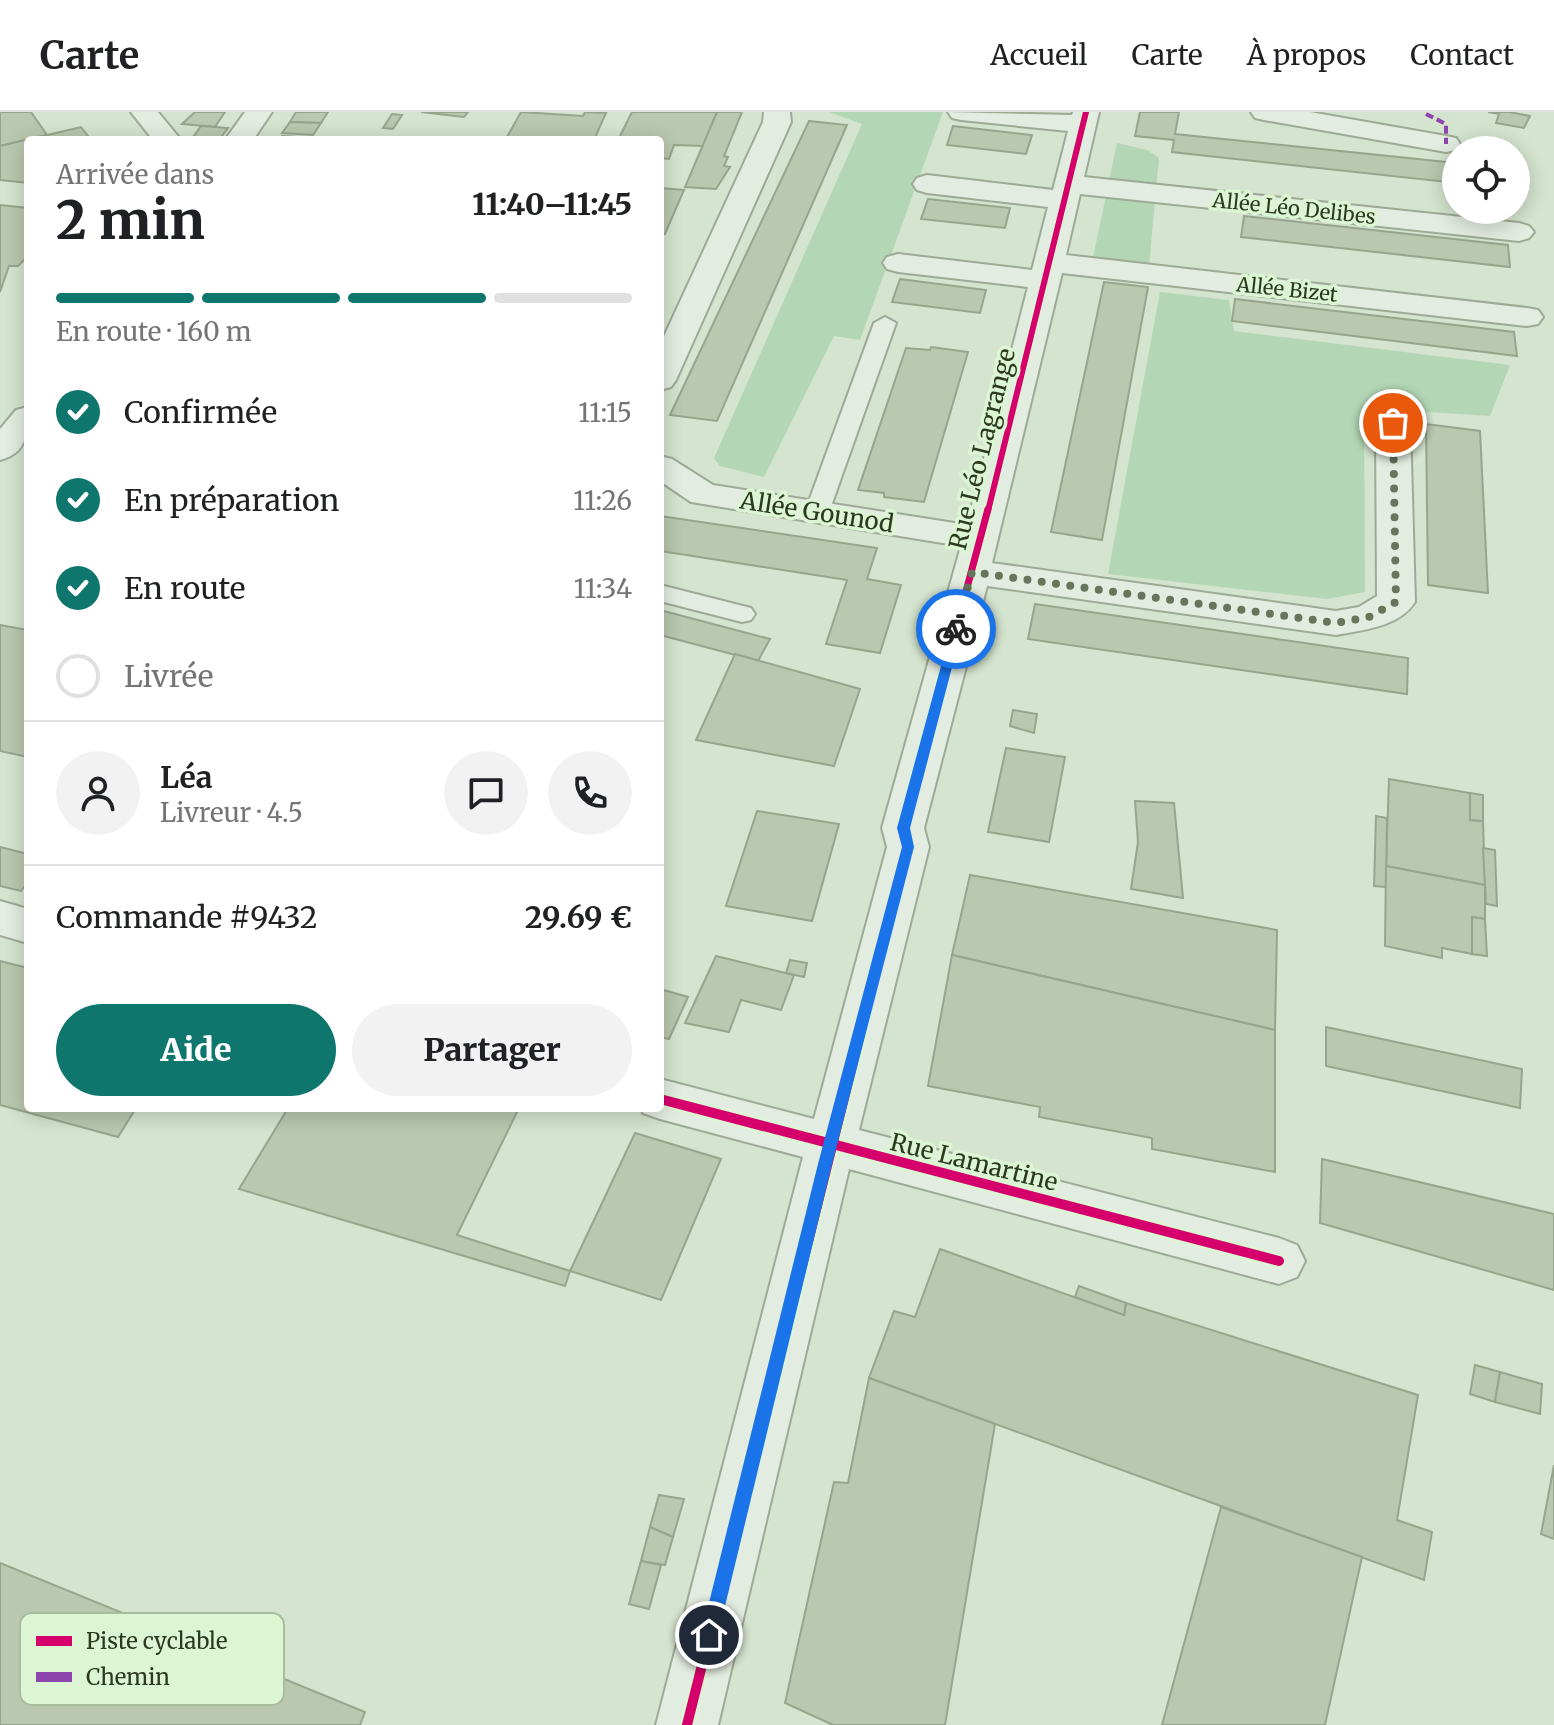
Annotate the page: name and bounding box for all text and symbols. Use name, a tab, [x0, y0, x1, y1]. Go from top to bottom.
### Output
text: Carte	[40, 32, 139, 79]
text: Accueil	[990, 37, 1088, 73]
text: Carte	[1132, 37, 1203, 73]
text: À propos	[1247, 37, 1366, 73]
text: Contact	[1410, 37, 1514, 73]
map controls	[1442, 136, 1530, 224]
button: locate	[1442, 136, 1530, 224]
text: Arrivée dans	[56, 158, 214, 191]
text: 11:40–11:45	[472, 185, 632, 223]
street label: Allée Léo Delibes	[1210, 187, 1377, 229]
text: 2 min	[56, 188, 205, 253]
street label: Allée Bizet	[1234, 271, 1339, 307]
text: En route · 160 m	[56, 315, 252, 348]
street label: Rue Léo Lagrange	[942, 345, 1022, 553]
pin	[1359, 389, 1427, 457]
icon: check	[56, 390, 100, 434]
text: Confirmée	[124, 393, 277, 431]
text: 11:15	[578, 396, 632, 429]
icon: bag	[1371, 401, 1415, 445]
icon: check	[56, 478, 100, 522]
text: En préparation	[124, 481, 339, 519]
text: 11:26	[573, 484, 632, 517]
street label: Allée Gounod	[737, 484, 896, 539]
icon: check	[56, 566, 100, 610]
text: En route	[124, 569, 245, 607]
text: 11:34	[574, 572, 632, 605]
courier	[916, 589, 996, 669]
icon: bike	[934, 607, 978, 651]
text: Livrée	[124, 657, 213, 695]
button: person	[56, 751, 140, 835]
button: chat	[444, 751, 528, 835]
button: phone	[548, 751, 632, 835]
text: Léa	[160, 758, 212, 796]
text: Livreur · 4.5	[160, 796, 303, 829]
text: Commande #9432	[56, 898, 318, 936]
text: 29.69 €	[525, 898, 632, 936]
button: Aide	[56, 1004, 336, 1096]
button: Partager	[352, 1004, 632, 1096]
street label: Rue Lamartine	[887, 1126, 1061, 1198]
pin	[675, 1601, 743, 1669]
legend	[20, 1613, 284, 1705]
icon: home	[687, 1613, 731, 1657]
text: Piste cyclable	[86, 1627, 227, 1655]
text: Chemin	[86, 1663, 170, 1691]

